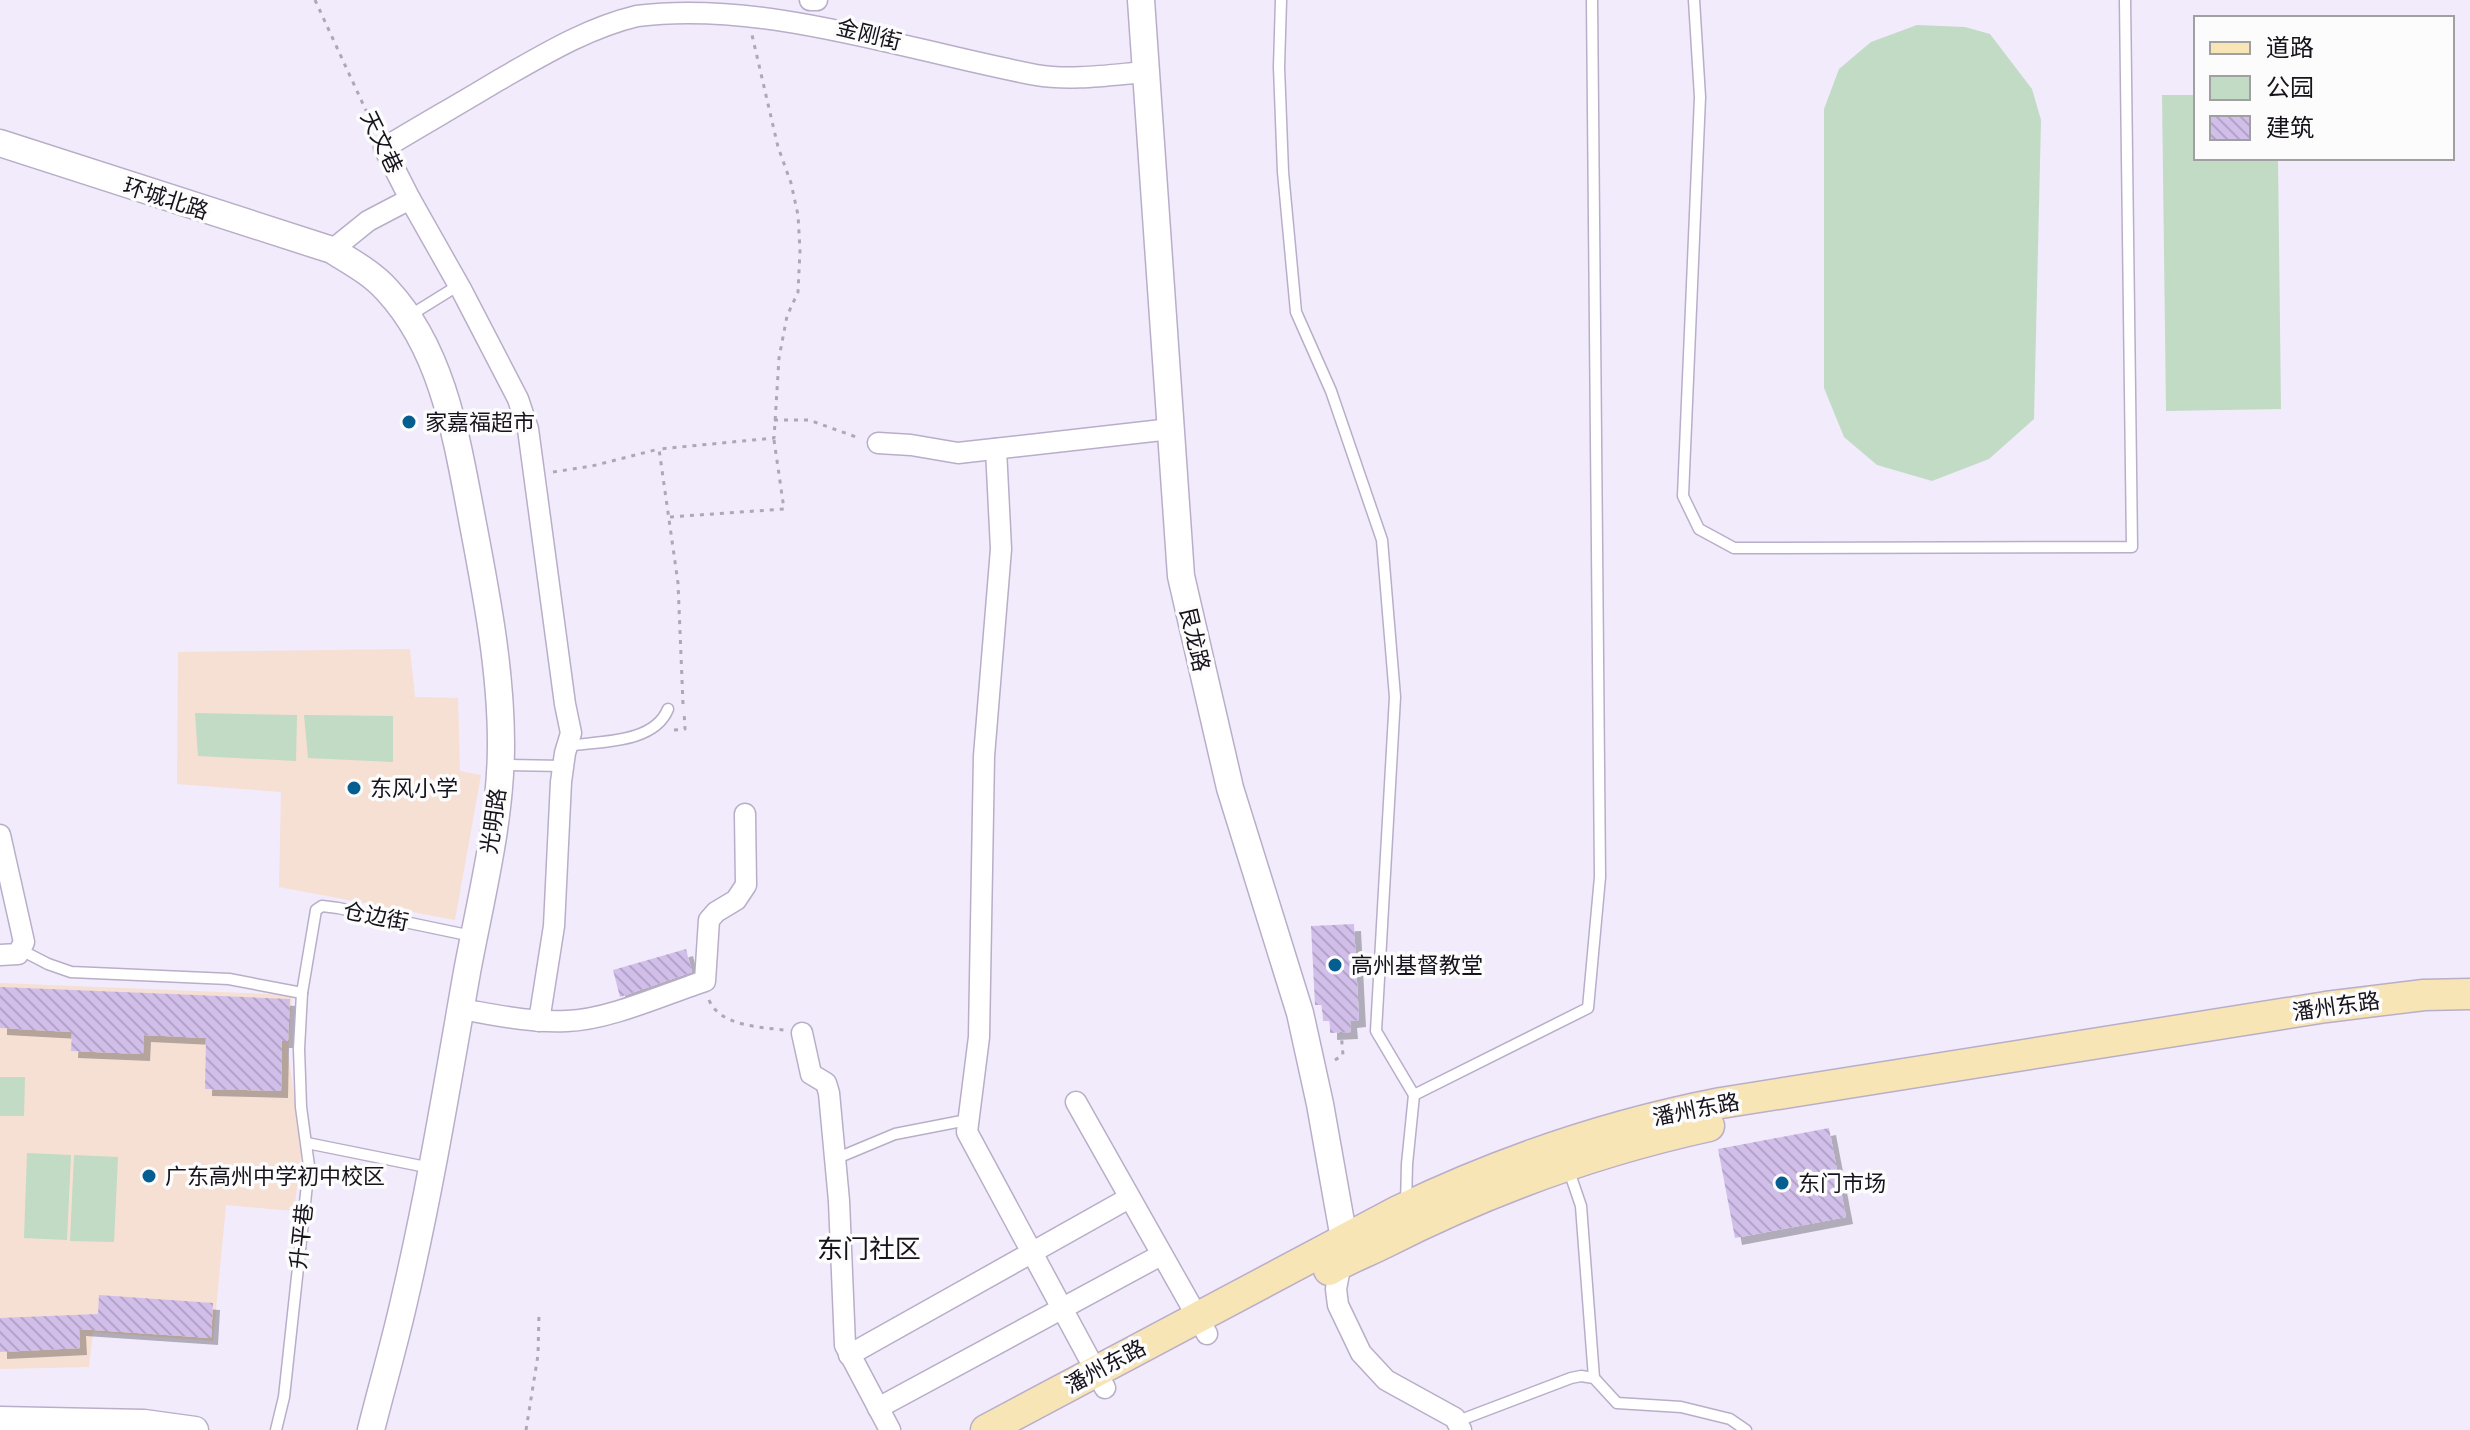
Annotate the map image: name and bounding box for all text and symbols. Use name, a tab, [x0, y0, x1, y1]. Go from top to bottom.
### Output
street label: 金刚街	[834, 12, 904, 54]
legend	[2194, 16, 2454, 160]
text: 道路	[2266, 32, 2314, 61]
text: 公园	[2266, 72, 2314, 101]
street label: 天文巷	[357, 106, 409, 177]
text: 建筑	[2266, 112, 2314, 141]
street label: 环城北路	[120, 171, 212, 223]
place label: 家嘉福超市	[425, 408, 535, 434]
marker: 家嘉福超市	[400, 413, 418, 431]
street label: 艮龙路	[1176, 604, 1216, 674]
place label: 东风小学	[370, 774, 458, 800]
marker: 东风小学	[345, 779, 363, 797]
street label: 光明路	[475, 786, 509, 855]
street label: 仓边街	[341, 896, 411, 934]
place label: 高州基督教堂	[1351, 951, 1483, 977]
marker: 高州基督教堂	[1326, 956, 1344, 974]
street label: 潘州东路	[2290, 986, 2381, 1024]
street label: 潘州东路	[1650, 1087, 1741, 1129]
place label: 广东高州中学初中校区	[165, 1162, 385, 1188]
marker: 广东高州中学初中校区	[140, 1167, 158, 1185]
place label: 东门市场	[1798, 1169, 1886, 1195]
marker: 东门市场	[1773, 1174, 1791, 1192]
street label: 升平巷	[284, 1202, 316, 1270]
district label: 东门社区	[817, 1232, 921, 1263]
street label: 潘州东路	[1060, 1333, 1149, 1397]

